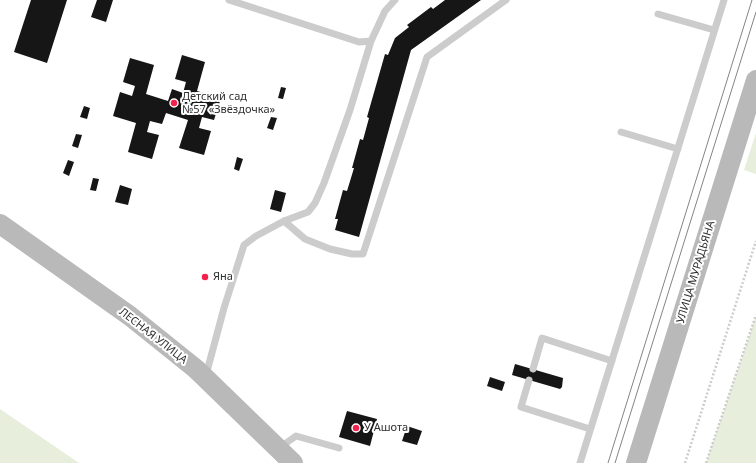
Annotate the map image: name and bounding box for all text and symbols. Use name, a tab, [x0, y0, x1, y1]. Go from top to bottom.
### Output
place label: Детский сад №57 «Звёздочка»	[182, 90, 275, 116]
marker: Детский сад №57 «Звёздочка»	[169, 98, 179, 108]
street label: УЛИЦА МУРАДЬЯНА	[674, 219, 718, 325]
place label: Яна	[213, 270, 233, 284]
marker: Яна	[200, 272, 210, 282]
street label: ЛЕСНАЯ УЛИЦА	[116, 305, 190, 367]
place label: У Ашота	[364, 421, 408, 435]
marker: У Ашота	[351, 423, 361, 433]

